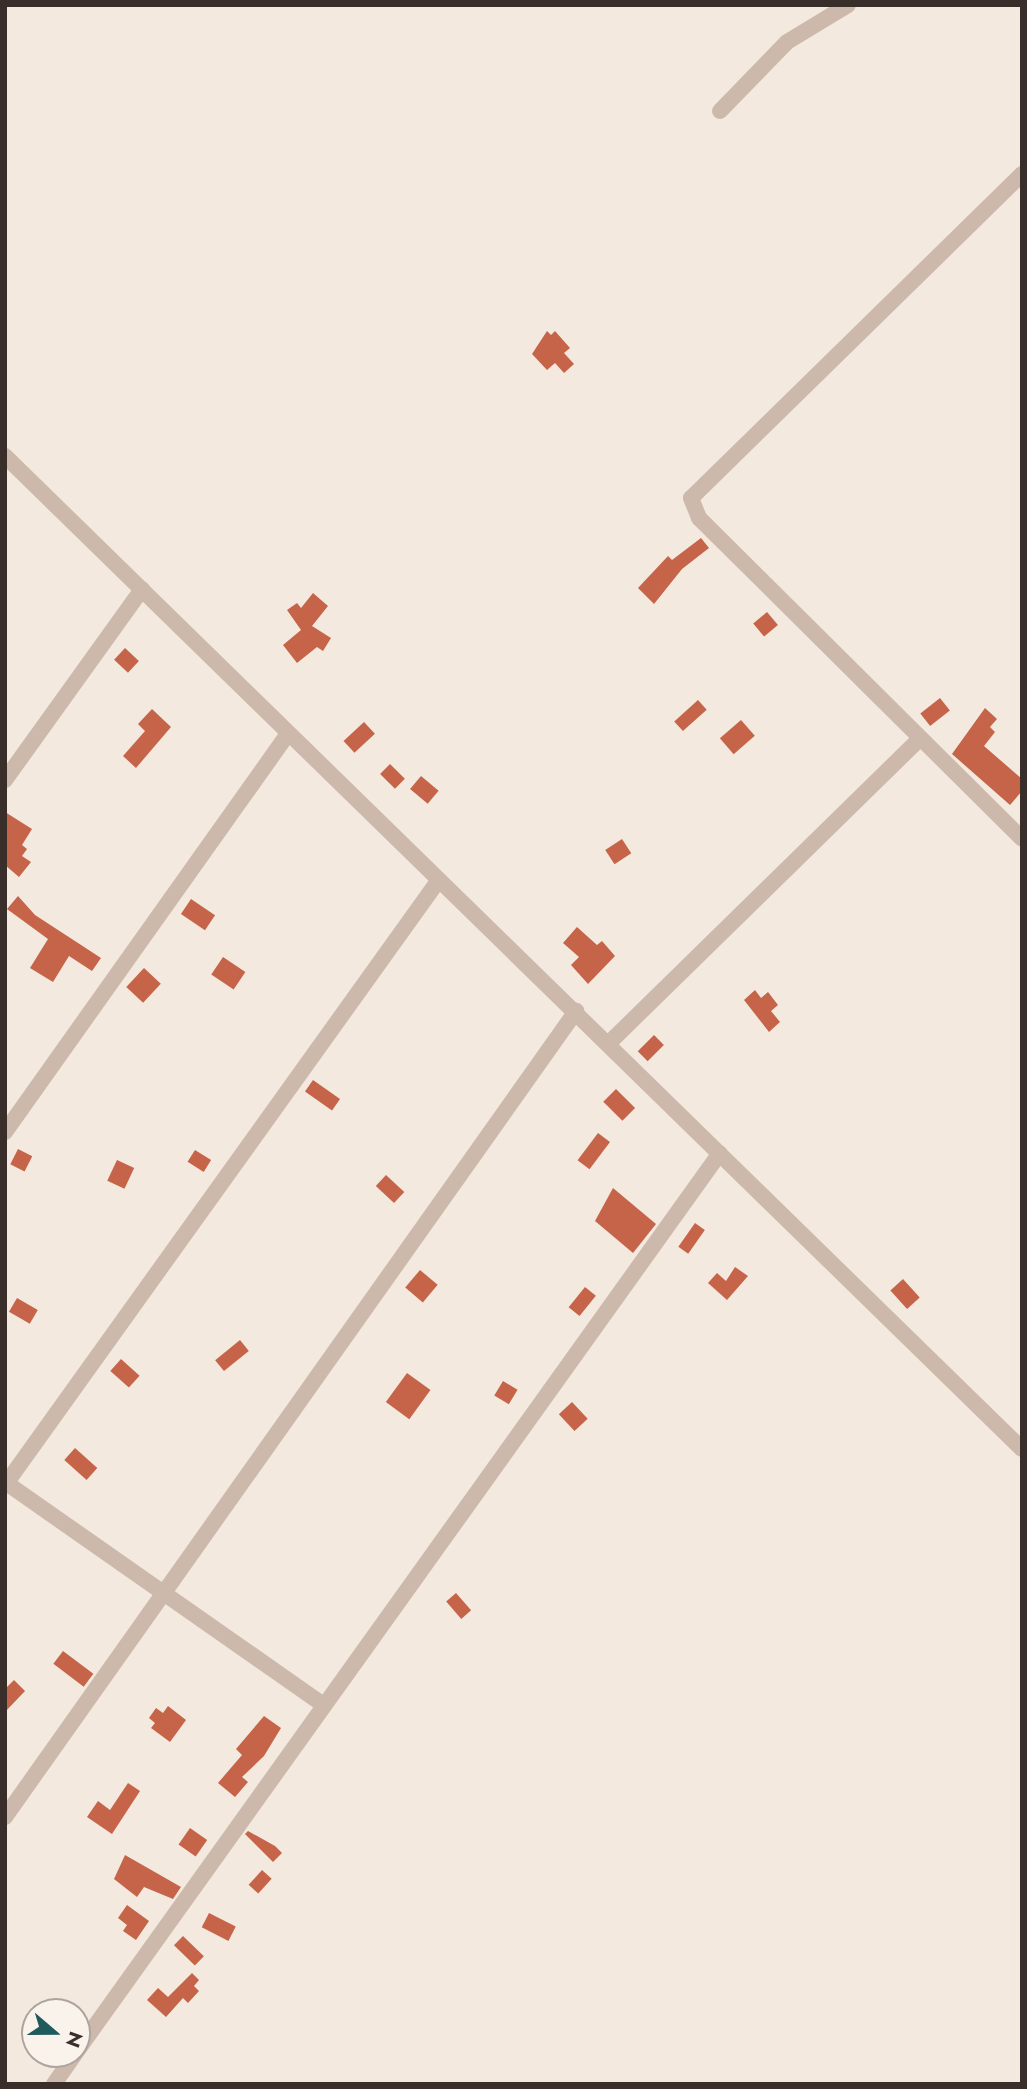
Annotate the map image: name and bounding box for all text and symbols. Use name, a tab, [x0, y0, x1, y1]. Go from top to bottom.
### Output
north arrow	[21, 1998, 91, 2068]
text: N	[59, 2028, 90, 2051]

